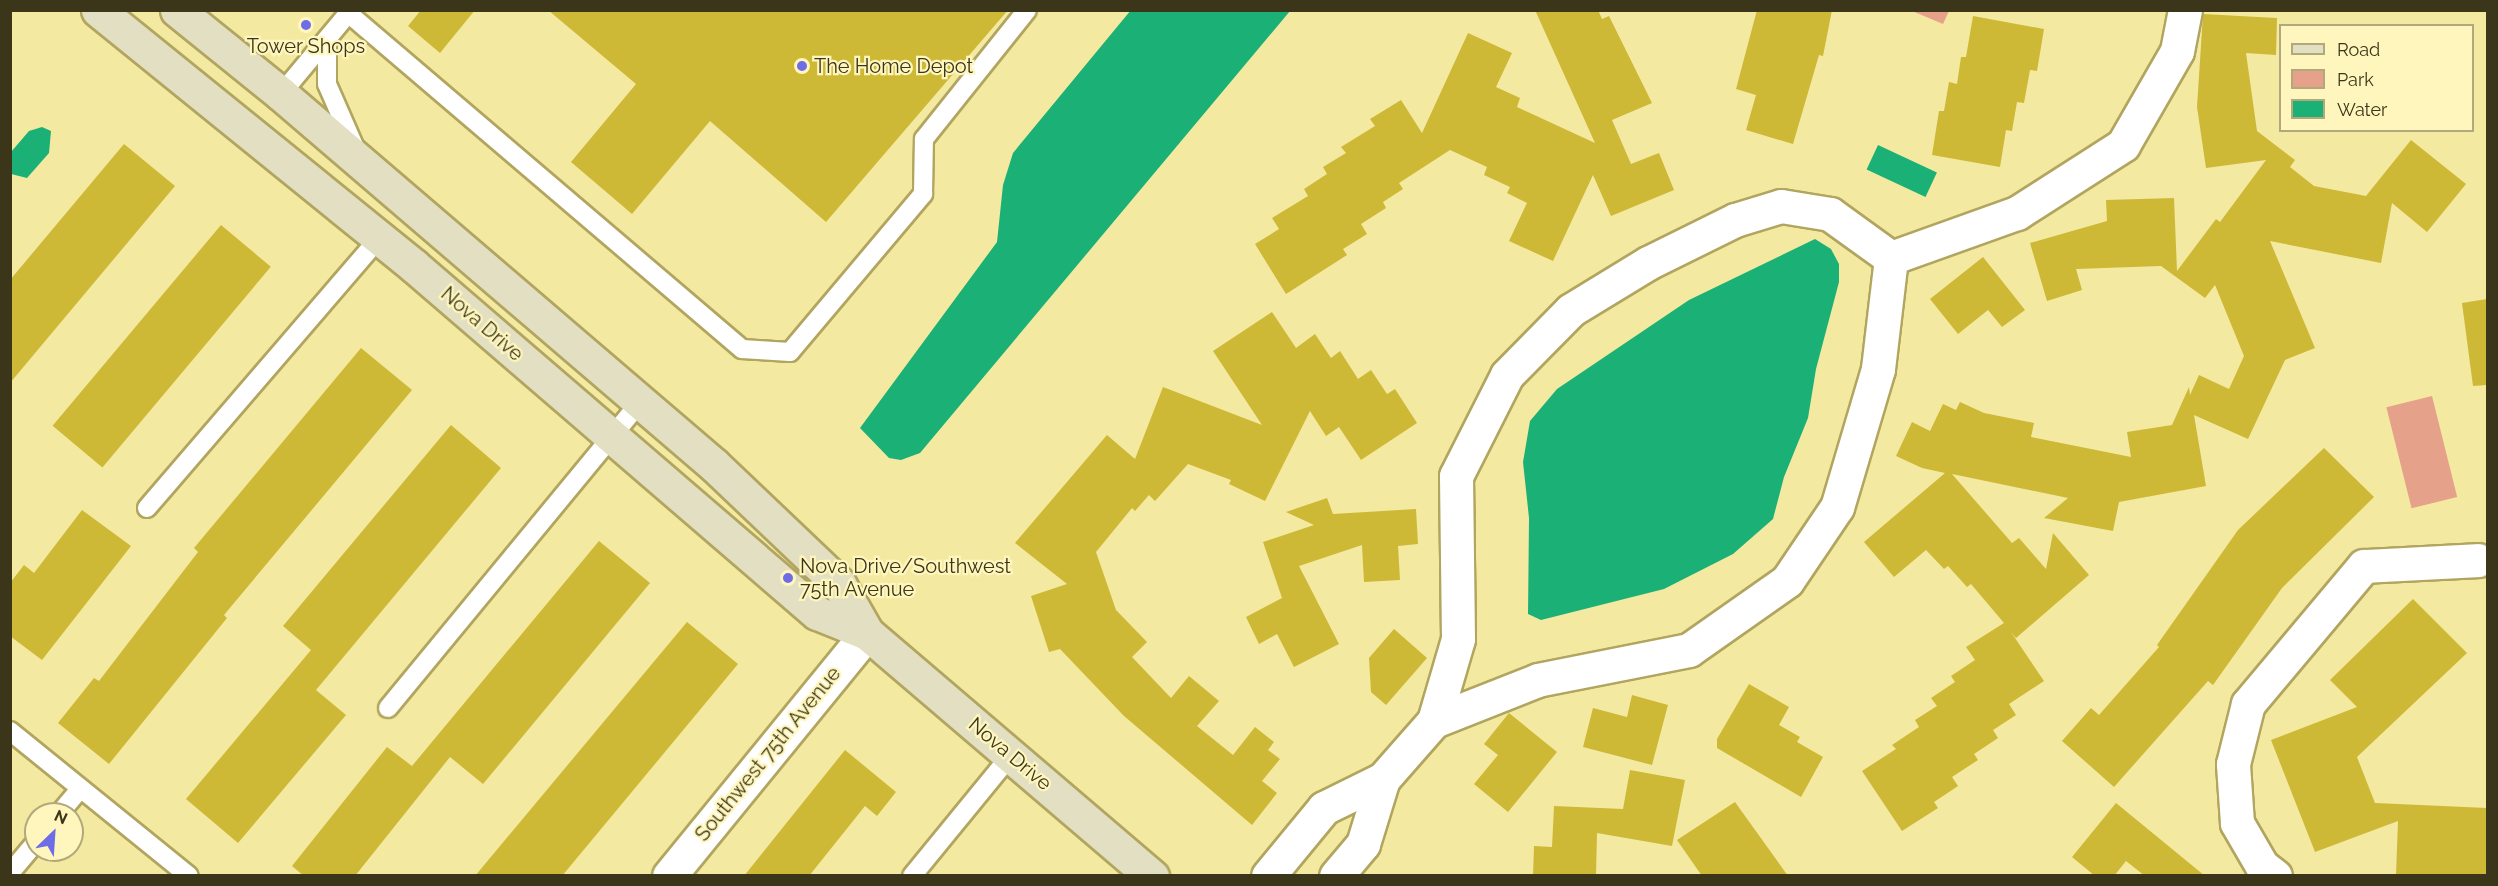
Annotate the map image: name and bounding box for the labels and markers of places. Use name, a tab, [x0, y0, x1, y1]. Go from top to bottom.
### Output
marker: Tower Shops	[299, 18, 313, 32]
place label: Tower Shops	[247, 34, 365, 58]
place label: The Home Depot	[814, 54, 973, 78]
marker: The Home Depot	[795, 59, 809, 73]
place label: Nova Drive/Southwest 75th Avenue	[800, 554, 1011, 601]
marker: Nova Drive/Southwest 75th Avenue	[781, 571, 795, 585]

